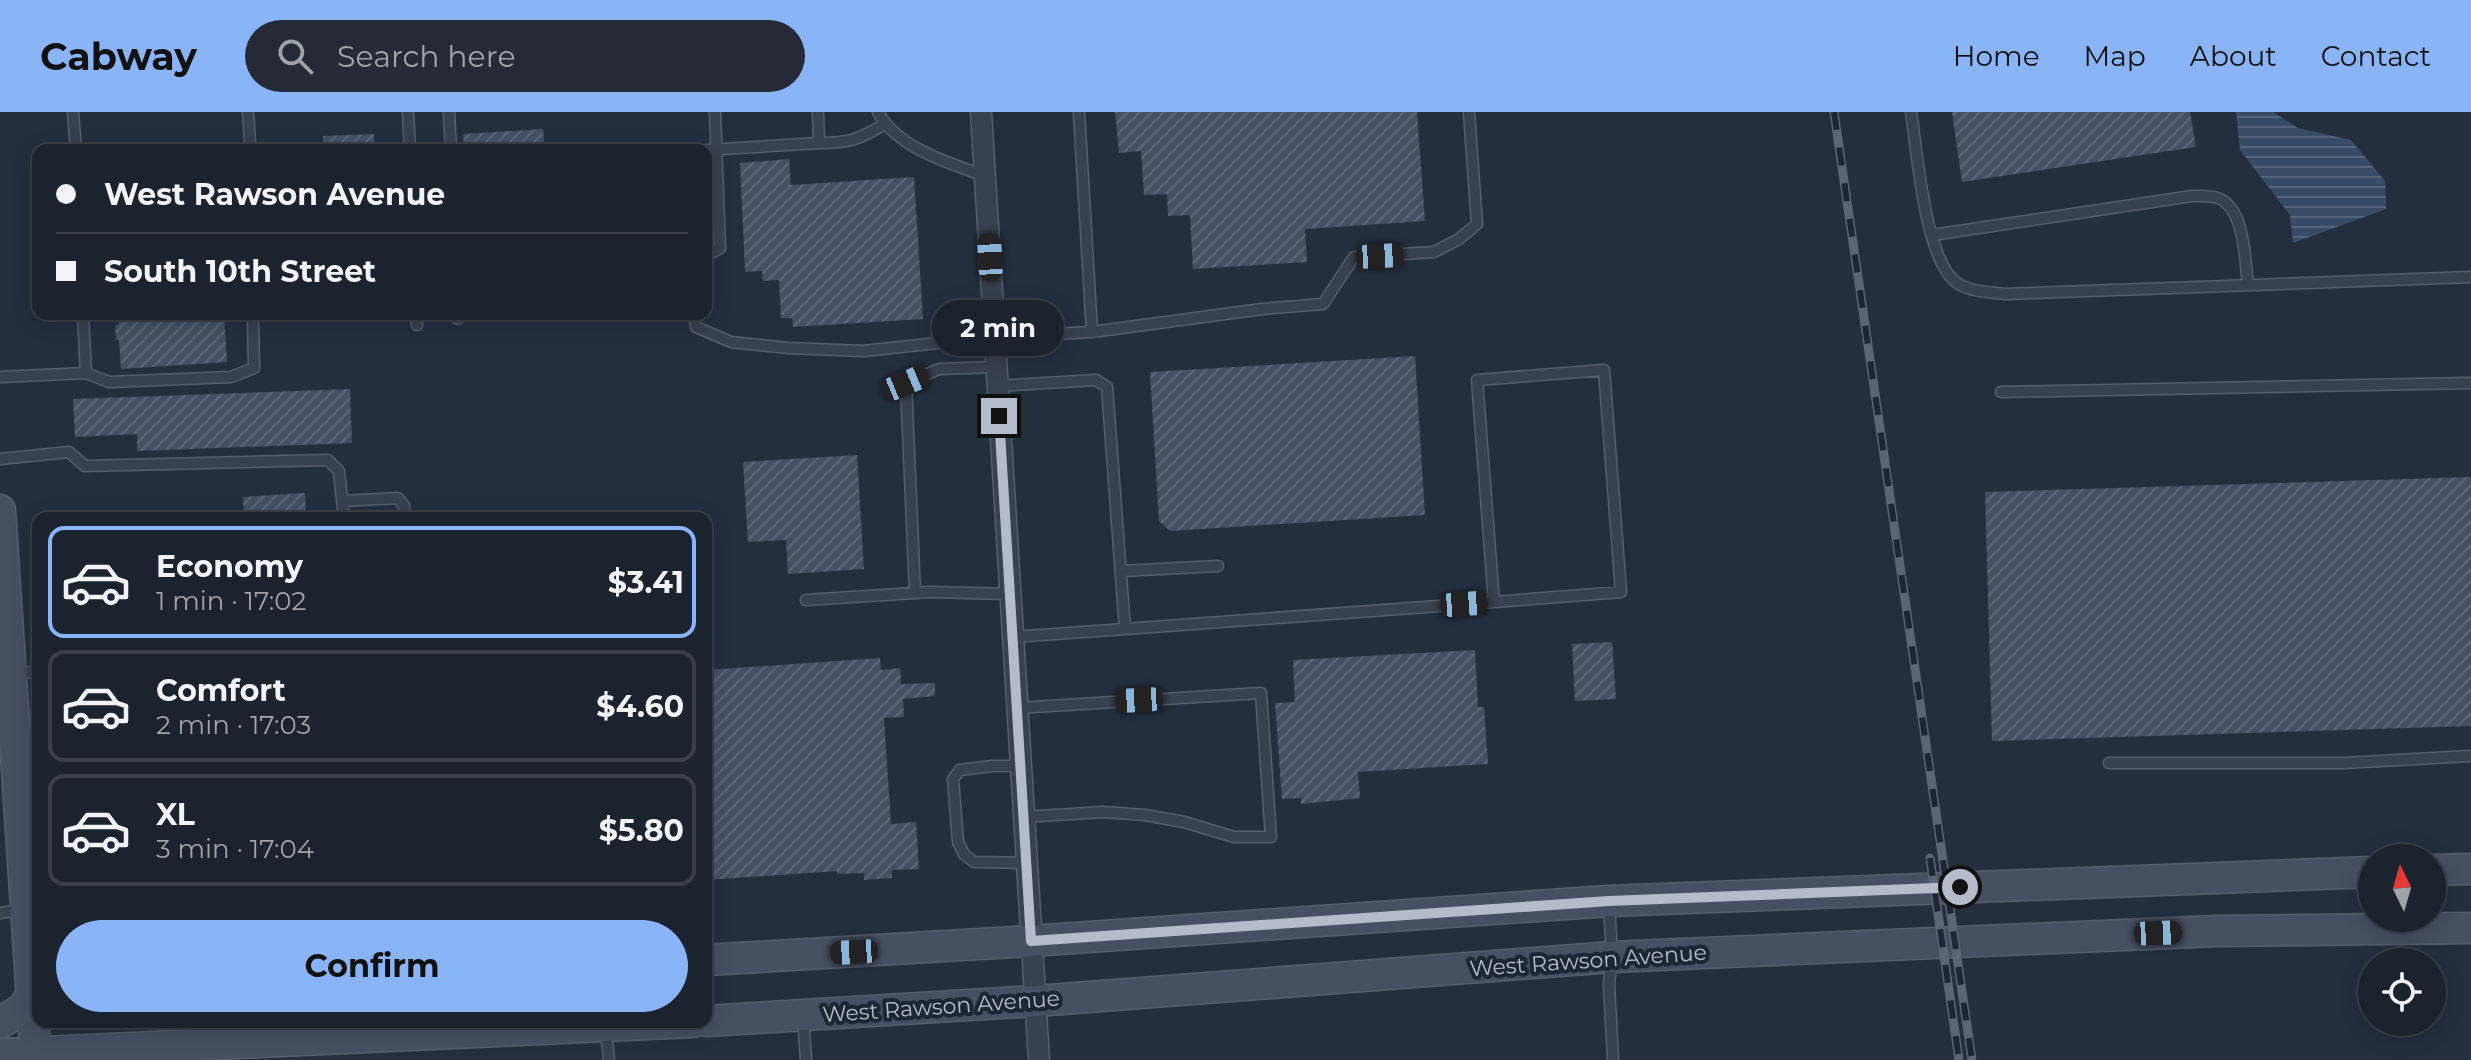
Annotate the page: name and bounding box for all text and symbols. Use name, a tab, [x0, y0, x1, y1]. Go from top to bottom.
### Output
search box	[245, 20, 805, 92]
text: Cabway	[40, 33, 197, 80]
icon: search	[273, 34, 317, 78]
text: Search here	[337, 38, 516, 75]
text: Home	[1953, 39, 2040, 73]
text: Map	[2084, 39, 2146, 73]
text: About	[2190, 39, 2277, 73]
text: Contact	[2321, 39, 2431, 73]
text: West Rawson Avenue	[104, 176, 445, 213]
car	[977, 232, 1003, 282]
car	[1355, 243, 1405, 269]
text: South 10th Street	[104, 253, 376, 290]
callout: 2 min	[933, 300, 1065, 356]
text: 2 min	[960, 312, 1036, 344]
car	[879, 363, 933, 403]
route end	[981, 398, 1017, 434]
icon: car	[60, 546, 132, 618]
text: Economy	[156, 548, 303, 585]
text: $3.41	[608, 564, 684, 601]
text: 1 min · 17:02	[156, 585, 306, 617]
car	[1439, 590, 1489, 618]
icon: car	[60, 670, 132, 742]
text: Comfort	[156, 672, 286, 709]
car	[1114, 687, 1164, 713]
text: $4.60	[596, 688, 684, 725]
text: 2 min · 17:03	[156, 709, 311, 741]
icon: car	[60, 794, 132, 866]
text: XL	[156, 796, 195, 833]
text: $5.80	[599, 812, 684, 849]
text: 3 min · 17:04	[156, 833, 314, 865]
north arrow	[2358, 844, 2446, 932]
map controls	[2358, 844, 2446, 1036]
route start	[1942, 869, 1978, 905]
button: Confirm	[56, 920, 688, 1012]
car	[2134, 920, 2182, 946]
car	[829, 939, 879, 965]
street label: West Rawson Avenue	[1468, 939, 1708, 982]
button: locate	[2358, 948, 2446, 1036]
street label: West Rawson Avenue	[821, 985, 1061, 1028]

